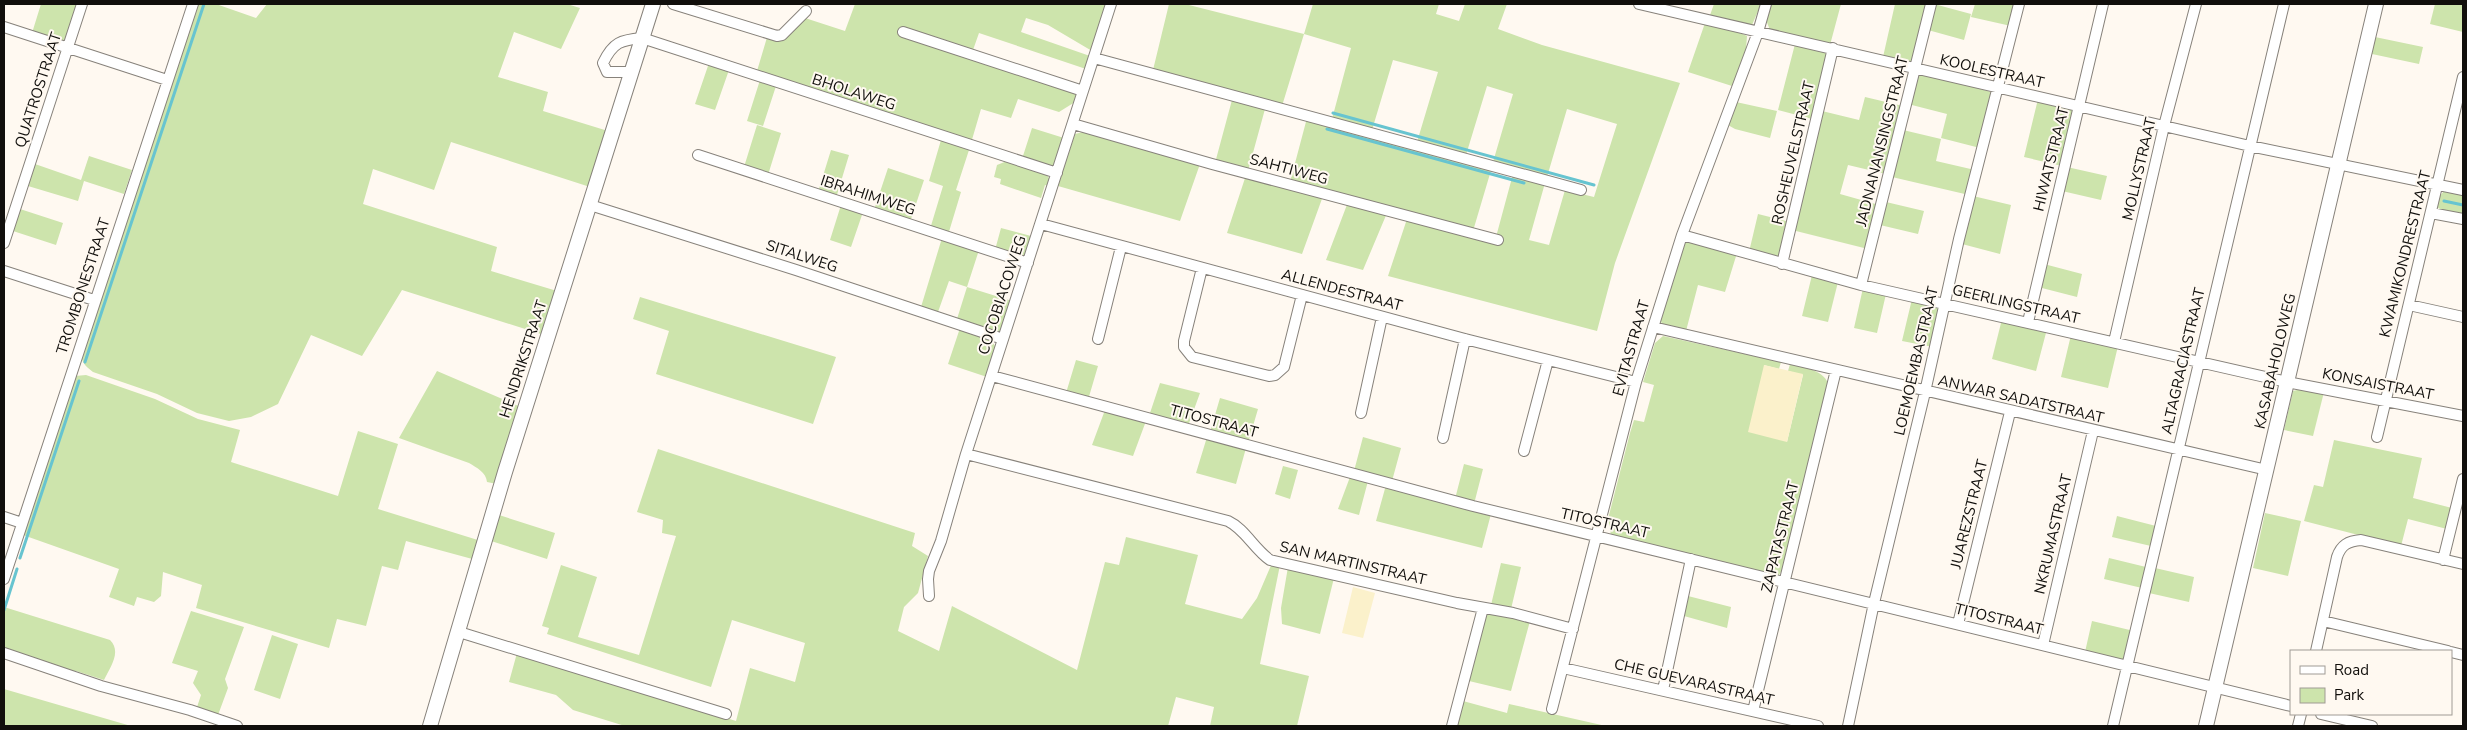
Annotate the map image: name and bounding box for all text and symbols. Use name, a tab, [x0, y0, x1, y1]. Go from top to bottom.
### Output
street label: QUATROSTRAAT	[10, 30, 66, 150]
street label: KOOLESTRAAT	[1938, 49, 2046, 93]
street label: JADNANANSINGSTRAAT	[1851, 54, 1913, 229]
street label: BHOLAWEG	[809, 69, 899, 115]
street label: ROSHEUVELSTRAAT	[1767, 79, 1819, 227]
street label: HIWATSTRAAT	[2028, 105, 2074, 213]
street label: MOLLYSTRAAT	[2117, 116, 2161, 222]
street label: SAHTIWEG	[1248, 149, 1330, 189]
street label: KWAMIKONDRESTRAAT	[2375, 168, 2435, 340]
street label: IBRAHIMWEG	[818, 170, 918, 220]
street label: TROMBONESTRAAT	[52, 215, 114, 357]
street label: COCOBIACOWEG	[973, 233, 1031, 357]
street label: SITALWEG	[763, 235, 841, 277]
street label: ALLENDESTRAAT	[1279, 264, 1405, 316]
street label: GEERLINGSTRAAT	[1950, 280, 2082, 328]
street label: LOEMOEMBASTRAAT	[1889, 285, 1943, 437]
street label: ALTAGRACIASTRAAT	[2156, 286, 2210, 436]
street label: KASABAHOLOWEG	[2250, 291, 2300, 431]
street label: HENDRIKSTRAAT	[495, 297, 551, 421]
street label: EVITASTRAAT	[1608, 298, 1654, 398]
street label: KONSAISTRAAT	[2321, 363, 2435, 405]
street label: ANWAR SADATSTRAAT	[1936, 370, 2106, 428]
street label: TITOSTRAAT	[1168, 400, 1260, 442]
street label: JUAREZSTRAAT	[1946, 457, 1992, 572]
street label: NKRUMASTRAAT	[2029, 472, 2077, 596]
street label: ZAPATASTRAAT	[1756, 479, 1804, 595]
street label: TITOSTRAAT	[1559, 503, 1651, 543]
street label: SAN MARTINSTRAAT	[1278, 536, 1428, 590]
street label: TITOSTRAAT	[1953, 598, 2045, 640]
legend	[2290, 650, 2452, 715]
street label: CHE GUEVARASTRAAT	[1612, 654, 1776, 710]
text: Road	[2334, 660, 2369, 680]
text: Park	[2334, 685, 2364, 705]

